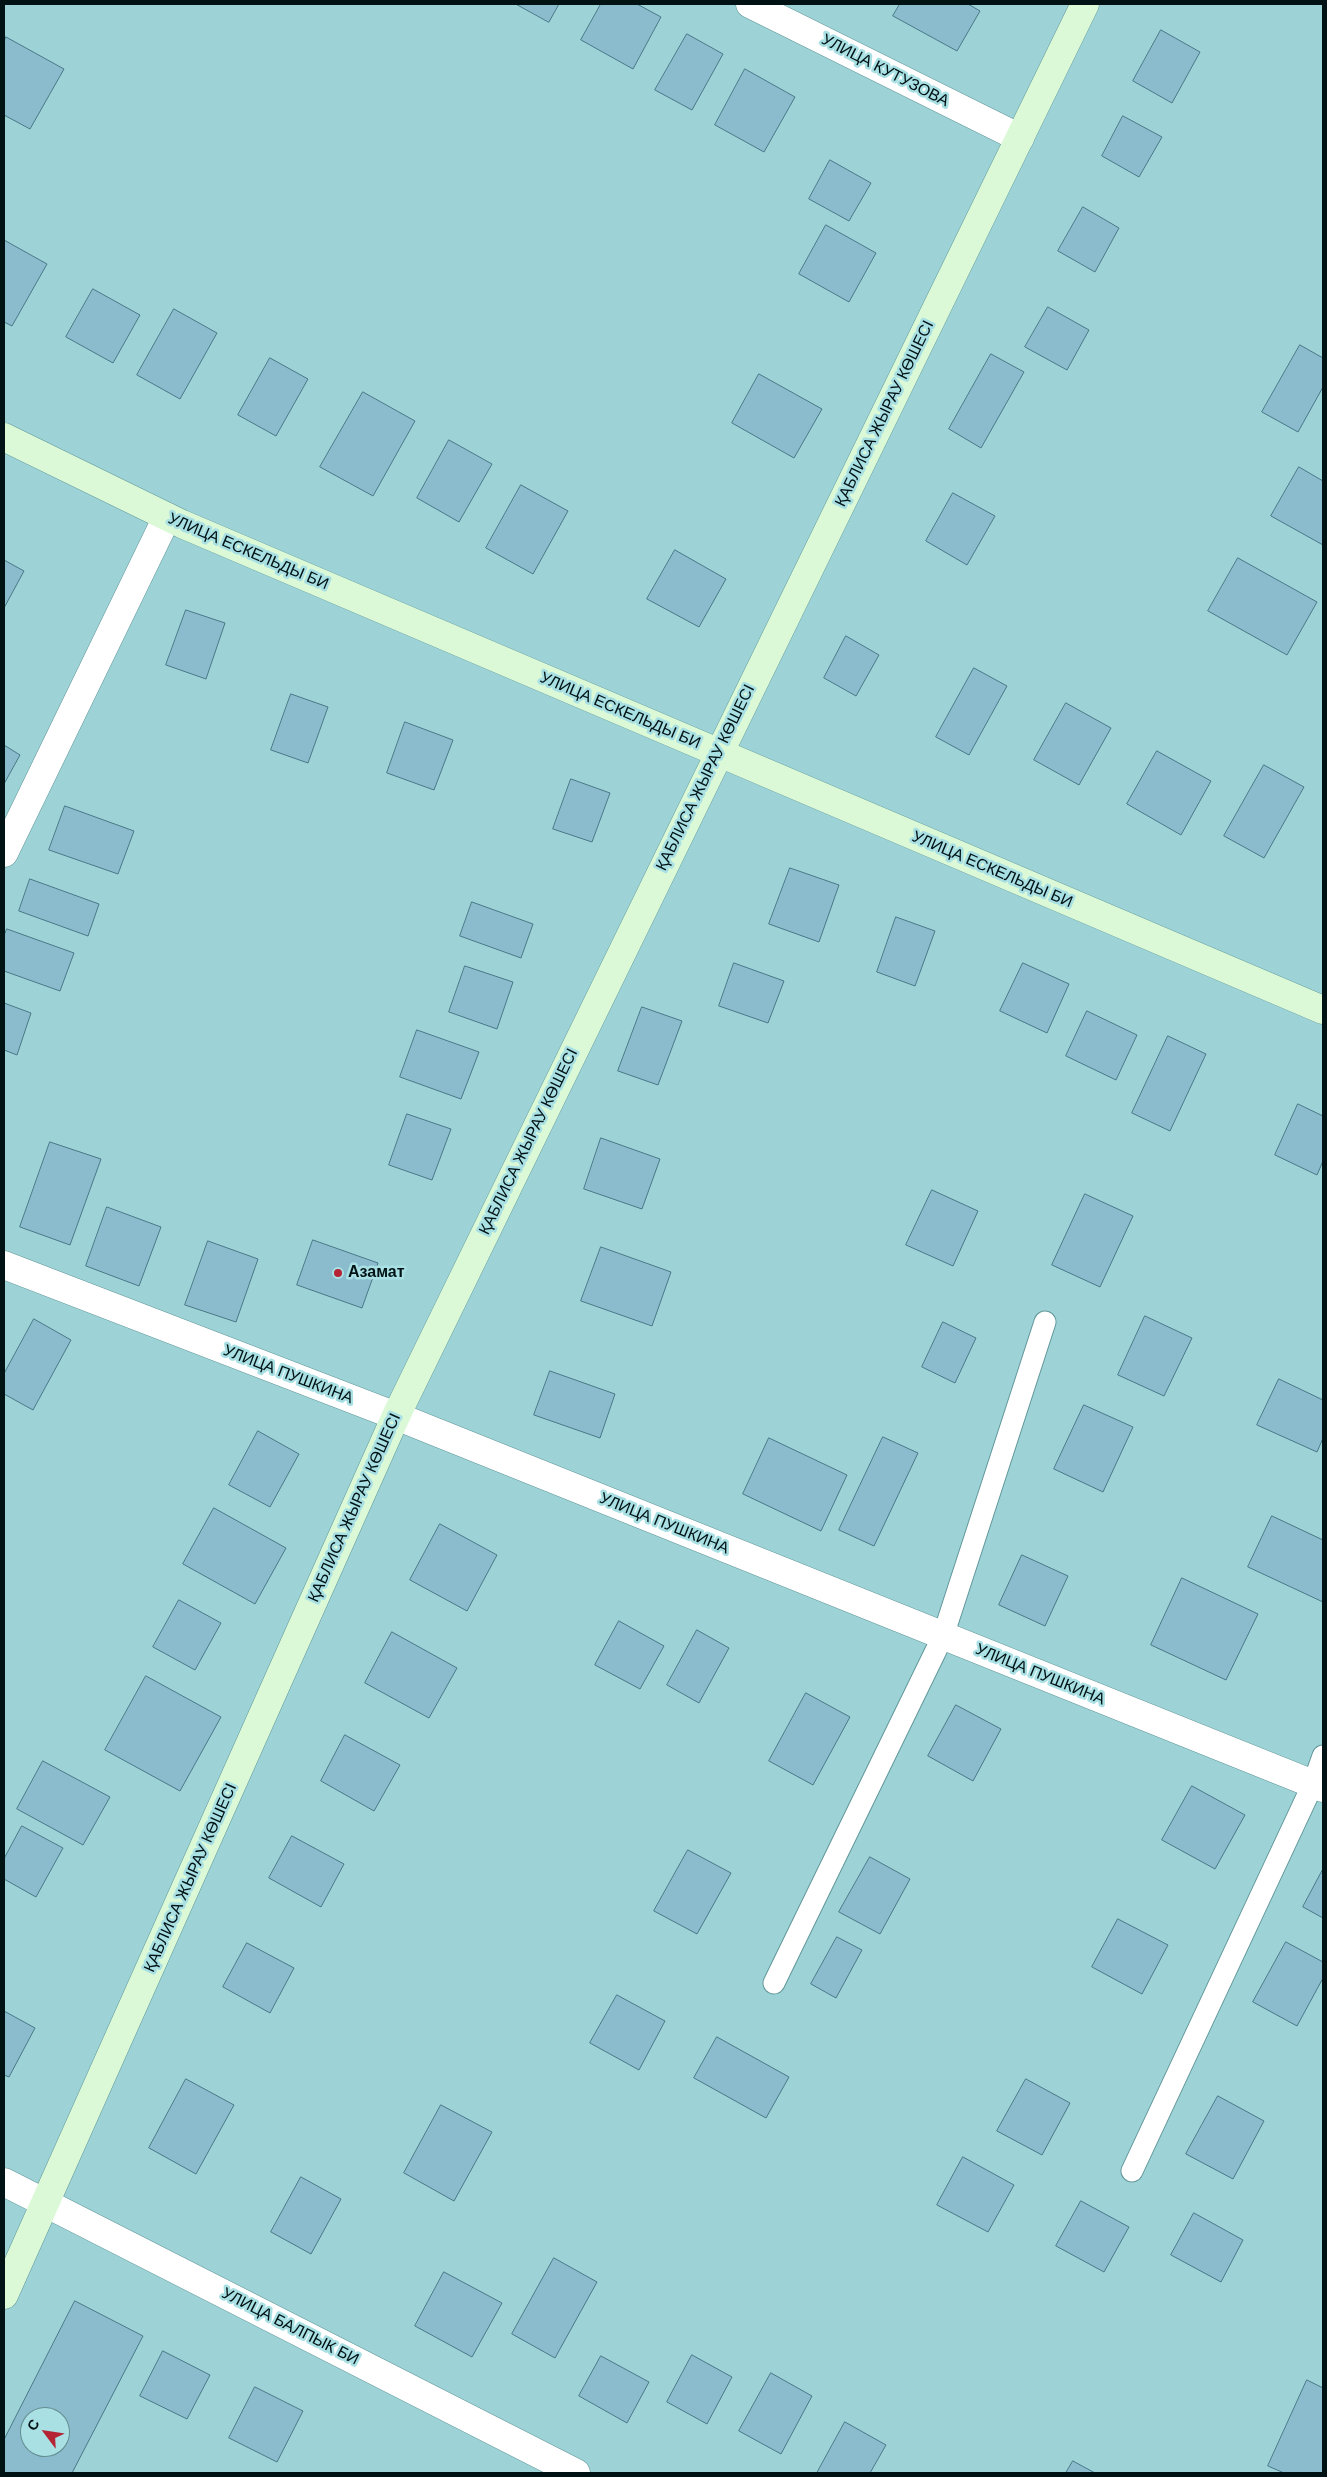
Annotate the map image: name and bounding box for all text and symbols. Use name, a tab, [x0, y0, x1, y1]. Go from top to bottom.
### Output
street label: УЛИЦА КУТУЗОВА	[818, 31, 952, 111]
street label: ҚАБЛИСА ЖЫРАУ КӨШЕСІ	[832, 318, 938, 510]
street label: УЛИЦА ЕСКЕЛЬДЫ БИ	[165, 509, 331, 595]
street label: УЛИЦА ЕСКЕЛЬДЫ БИ	[537, 668, 703, 754]
street label: ҚАБЛИСА ЖЫРАУ КӨШЕСІ	[653, 682, 759, 874]
street label: УЛИЦА ЕСКЕЛЬДЫ БИ	[909, 827, 1075, 913]
street label: ҚАБЛИСА ЖЫРАУ КӨШЕСІ	[476, 1046, 582, 1238]
place label: Азамат	[348, 1263, 405, 1283]
marker: Азамат	[332, 1267, 344, 1279]
street label: УЛИЦА ПУШКИНА	[220, 1341, 356, 1409]
street label: ҚАБЛИСА ЖЫРАУ КӨШЕСІ	[305, 1411, 405, 1605]
street label: УЛИЦА ПУШКИНА	[597, 1489, 731, 1559]
street label: УЛИЦА ПУШКИНА	[973, 1640, 1107, 1710]
street label: ҚАБЛИСА ЖЫРАУ КӨШЕСІ	[141, 1781, 241, 1975]
street label: УЛИЦА БАЛПЫК БИ	[218, 2284, 362, 2370]
north arrow	[20, 2407, 70, 2457]
text: С	[23, 2416, 43, 2434]

